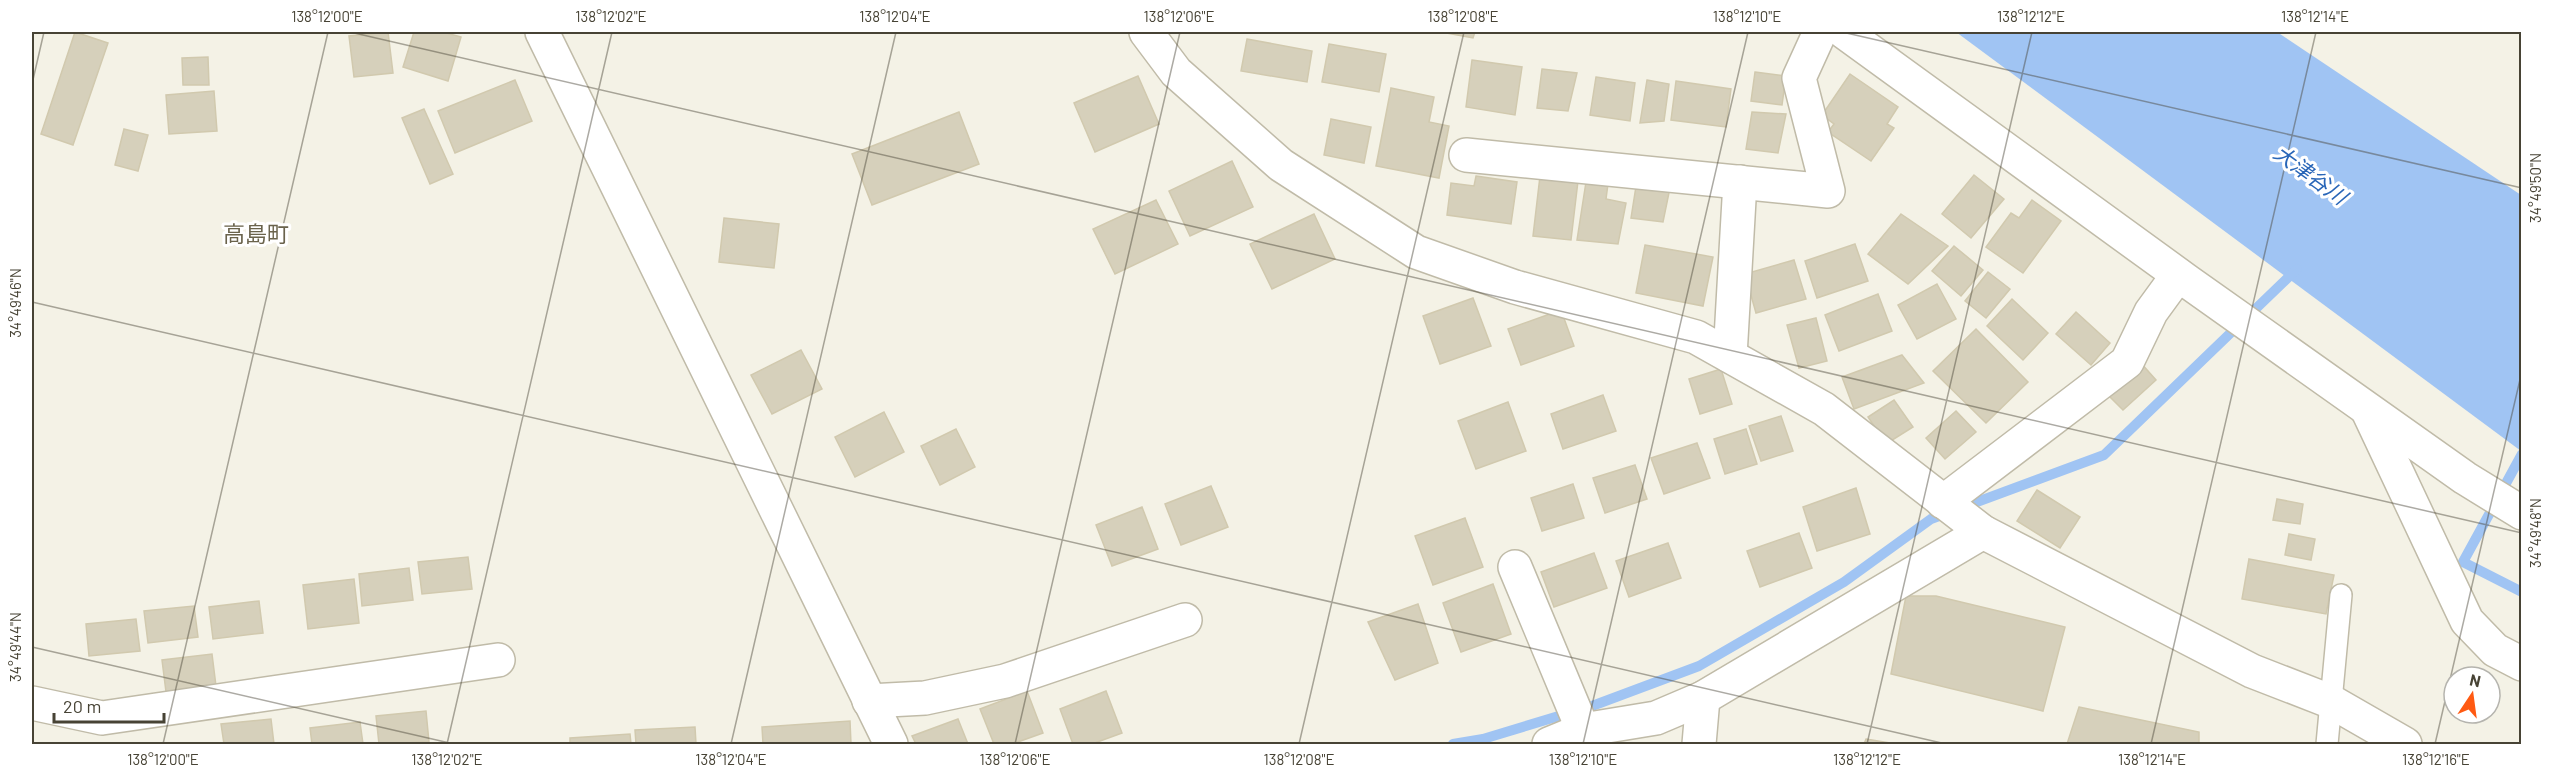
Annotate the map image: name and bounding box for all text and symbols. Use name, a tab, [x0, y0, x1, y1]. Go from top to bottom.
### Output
text: 138°12'00"E	[291, 7, 363, 25]
text: 138°12'02"E	[575, 7, 647, 25]
text: 138°12'04"E	[859, 7, 931, 25]
text: 138°12'06"E	[1144, 7, 1215, 25]
text: 138°12'08"E	[1427, 7, 1499, 25]
text: 138°12'10"E	[1713, 7, 1781, 25]
text: 138°12'12"E	[1997, 7, 2065, 25]
text: 138°12'14"E	[2281, 7, 2349, 25]
water label: 大津谷川	[2270, 139, 2354, 210]
text: 34°49'50"N	[2526, 153, 2544, 223]
district label: 高島町	[223, 220, 289, 246]
text: 34°49'46"N	[6, 268, 24, 338]
text: 34°49'48"N	[2526, 498, 2544, 568]
text: 34°49'44"N	[6, 612, 24, 682]
north arrow	[2442, 665, 2502, 725]
text: N	[2468, 669, 2483, 690]
scale bar	[54, 686, 164, 724]
text: 20 m	[63, 695, 101, 717]
text: 138°12'00"E	[127, 750, 199, 768]
text: 138°12'02"E	[411, 750, 483, 768]
text: 138°12'04"E	[695, 750, 767, 768]
text: 138°12'06"E	[980, 750, 1051, 768]
text: 138°12'08"E	[1263, 750, 1335, 768]
text: 138°12'10"E	[1549, 750, 1617, 768]
text: 138°12'12"E	[1833, 750, 1901, 768]
text: 138°12'14"E	[2118, 750, 2186, 768]
text: 138°12'16"E	[2402, 750, 2470, 768]

